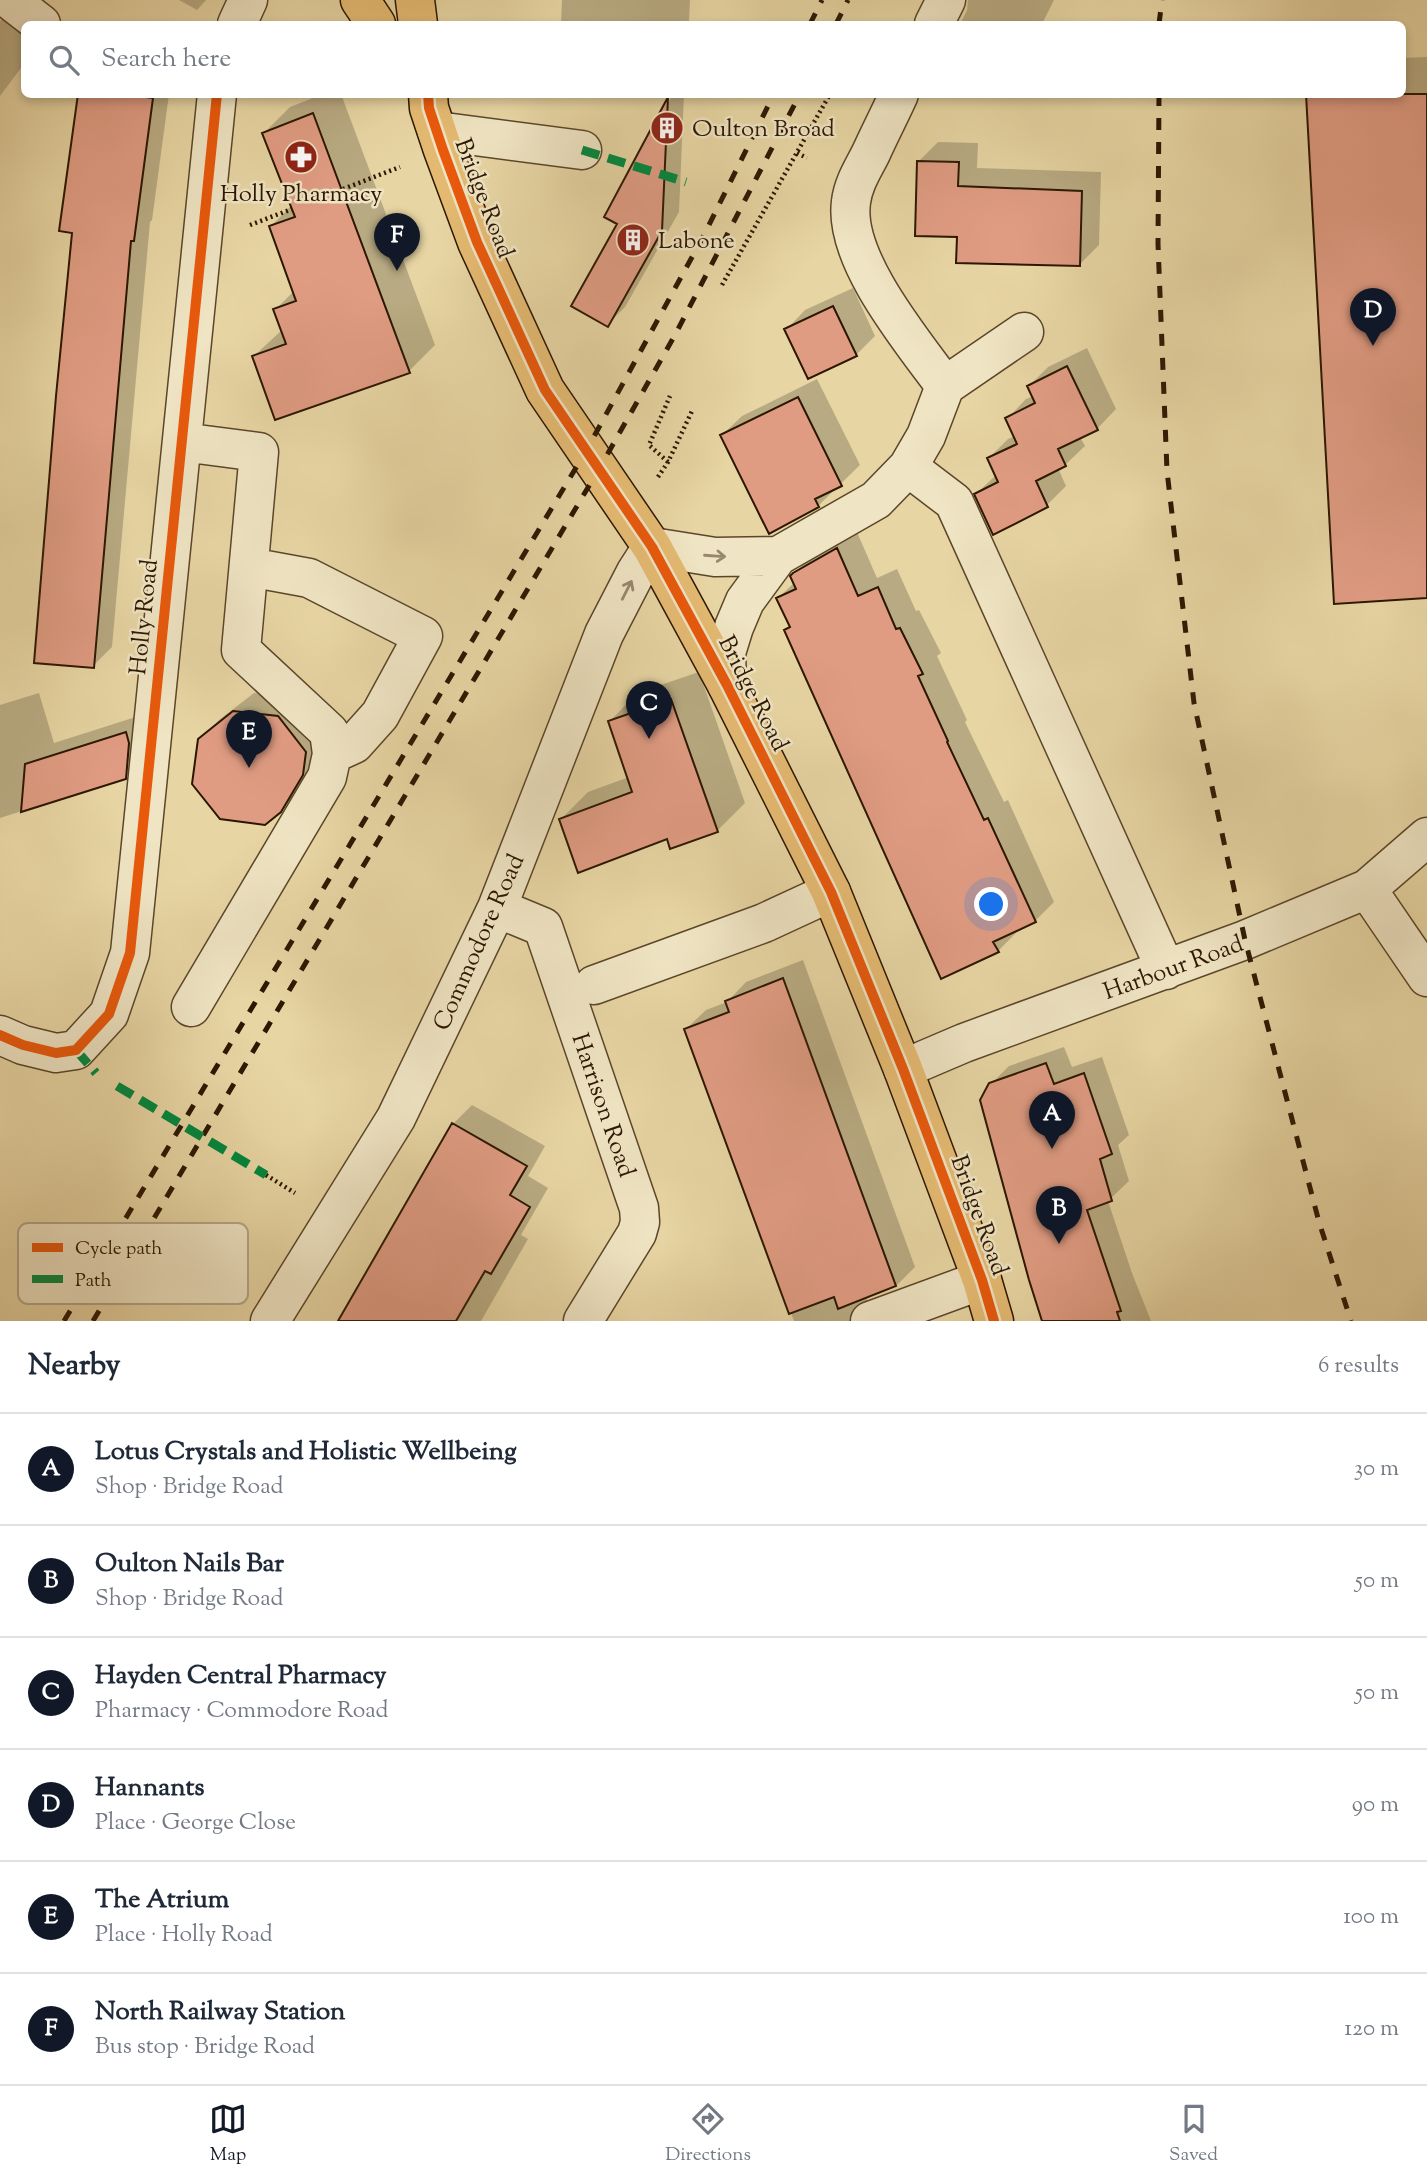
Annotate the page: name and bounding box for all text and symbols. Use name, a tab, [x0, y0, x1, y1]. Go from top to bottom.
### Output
search box	[21, 21, 1406, 98]
icon: search	[45, 41, 83, 79]
text: Search here	[101, 41, 231, 78]
building icon: Oulton Broad	[648, 109, 686, 147]
place label: Oulton Broad	[692, 113, 835, 147]
street label: Bridge Road	[445, 134, 522, 264]
pharmacy icon: Holly Pharmacy	[282, 138, 320, 176]
place label: Holly Pharmacy	[220, 178, 382, 212]
pin: F	[374, 213, 420, 271]
building icon: Labone	[614, 221, 652, 259]
place label: Labone	[658, 225, 735, 259]
pin: D	[1350, 288, 1396, 346]
one-way arrow	[703, 550, 726, 563]
street label: Holly Road	[122, 557, 168, 677]
one-way arrow	[621, 580, 635, 601]
street label: Bridge Road	[708, 630, 796, 758]
pin: C	[626, 681, 672, 739]
pin: E	[226, 710, 272, 768]
street label: Commodore Road	[426, 849, 534, 1037]
your location	[974, 887, 1008, 921]
street label: Harbour Road	[1099, 928, 1249, 1010]
street label: Harrison Road	[562, 1029, 643, 1183]
pin: A	[1029, 1091, 1075, 1149]
street label: Bridge Road	[941, 1151, 1016, 1281]
pin: B	[1036, 1186, 1082, 1244]
legend	[18, 1223, 248, 1304]
text: Cycle path	[75, 1236, 162, 1263]
text: Path	[75, 1268, 112, 1295]
text: Nearby	[28, 1345, 120, 1388]
text: 6 results	[1318, 1350, 1399, 1383]
text: Lotus Crystals and Holistic Wellbeing	[95, 1434, 517, 1471]
text: A	[42, 1453, 60, 1486]
text: 30 m	[1354, 1453, 1399, 1486]
text: Shop · Bridge Road	[95, 1471, 283, 1504]
text: Oulton Nails Bar	[95, 1546, 284, 1583]
text: B	[44, 1565, 58, 1598]
text: 50 m	[1355, 1565, 1399, 1598]
text: Shop · Bridge Road	[95, 1583, 283, 1616]
text: Hayden Central Pharmacy	[95, 1658, 386, 1695]
text: C	[42, 1677, 60, 1710]
text: 50 m	[1355, 1677, 1399, 1710]
text: Pharmacy · Commodore Road	[95, 1695, 389, 1728]
text: Hannants	[95, 1770, 205, 1807]
text: D	[42, 1789, 60, 1822]
text: 90 m	[1352, 1789, 1399, 1822]
text: Place · George Close	[95, 1807, 296, 1840]
text: The Atrium	[95, 1882, 229, 1919]
text: E	[44, 1901, 58, 1934]
text: 100 m	[1343, 1901, 1399, 1934]
text: Place · Holly Road	[95, 1919, 273, 1952]
text: North Railway Station	[95, 1994, 345, 2031]
text: F	[45, 2013, 57, 2046]
text: 120 m	[1344, 2013, 1399, 2046]
text: Bus stop · Bridge Road	[95, 2031, 315, 2064]
tab: Map	[209, 2100, 247, 2169]
tab: Directions	[665, 2100, 751, 2169]
tab: Saved	[1169, 2100, 1218, 2169]

